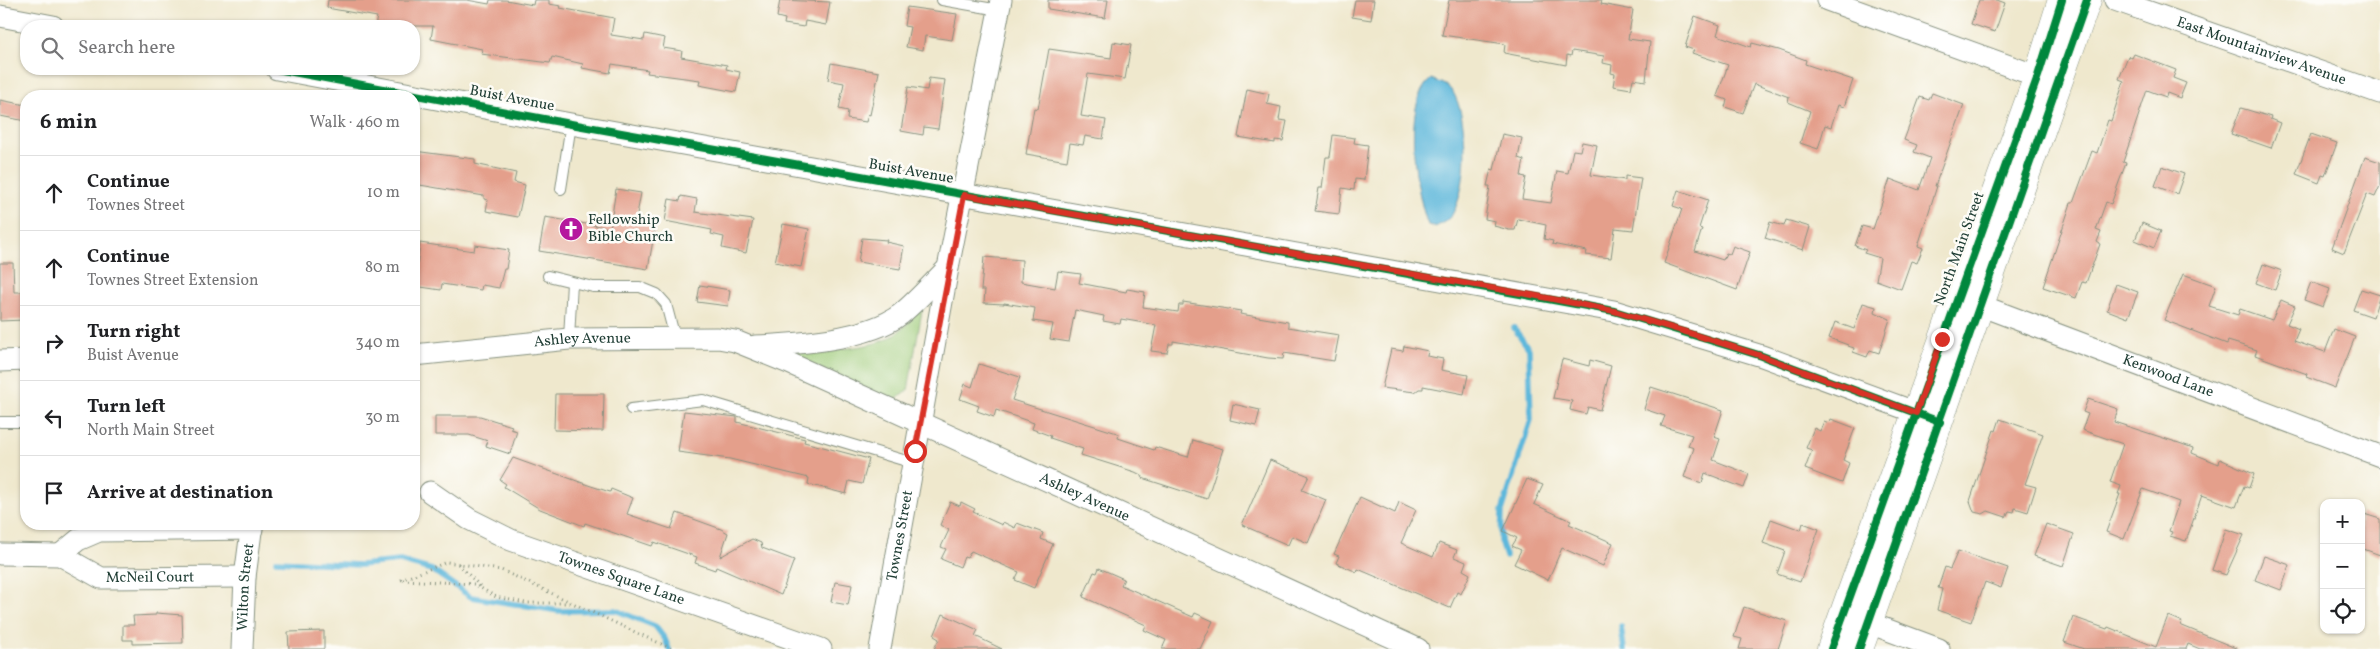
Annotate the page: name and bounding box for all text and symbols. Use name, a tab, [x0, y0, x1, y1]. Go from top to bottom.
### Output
street label: East Mountainview Avenue	[2173, 12, 2349, 91]
search box	[20, 20, 420, 75]
icon: search	[38, 34, 66, 62]
text: Search here	[78, 35, 175, 61]
street label: Buist Avenue	[468, 80, 556, 118]
text: 6 min	[40, 108, 97, 137]
text: Walk · 460 m	[310, 112, 400, 134]
street label: Buist Avenue	[867, 154, 955, 190]
text: Continue	[87, 169, 170, 195]
icon: ahead	[40, 179, 68, 207]
text: 10 m	[367, 182, 400, 204]
street label: North Main Street	[1930, 189, 1990, 309]
text: Townes Street	[87, 195, 185, 217]
place label: Fellowship Bible Church	[588, 210, 673, 248]
church icon: Fellowship Bible Church	[558, 216, 584, 242]
text: Continue	[87, 244, 170, 270]
icon: ahead	[40, 254, 68, 282]
text: 80 m	[365, 257, 400, 279]
text: Townes Street Extension	[87, 270, 259, 292]
text: Turn right	[87, 319, 180, 345]
street label: Ashley Avenue	[533, 328, 631, 353]
route end	[1931, 328, 1954, 351]
icon: right	[40, 329, 68, 357]
text: 340 m	[356, 332, 400, 354]
text: Buist Avenue	[87, 345, 179, 367]
street label: Kenwood Lane	[2120, 349, 2217, 403]
text: Turn left	[87, 394, 166, 420]
icon: left	[40, 404, 68, 432]
text: 30 m	[365, 407, 400, 429]
text: North Main Street	[87, 420, 215, 442]
route start	[904, 440, 927, 463]
street label: Ashley Avenue	[1036, 468, 1133, 527]
icon: arrive	[40, 479, 68, 507]
text: Arrive at destination	[87, 480, 273, 506]
street label: Townes Street	[882, 489, 919, 583]
map controls	[2320, 499, 2365, 634]
button: +	[2320, 499, 2365, 544]
street label: Wilton Street	[232, 542, 260, 631]
button: −	[2320, 544, 2365, 589]
street label: Townes Square Lane	[555, 547, 688, 611]
street label: McNeil Court	[106, 567, 194, 588]
button: locate	[2320, 589, 2365, 634]

